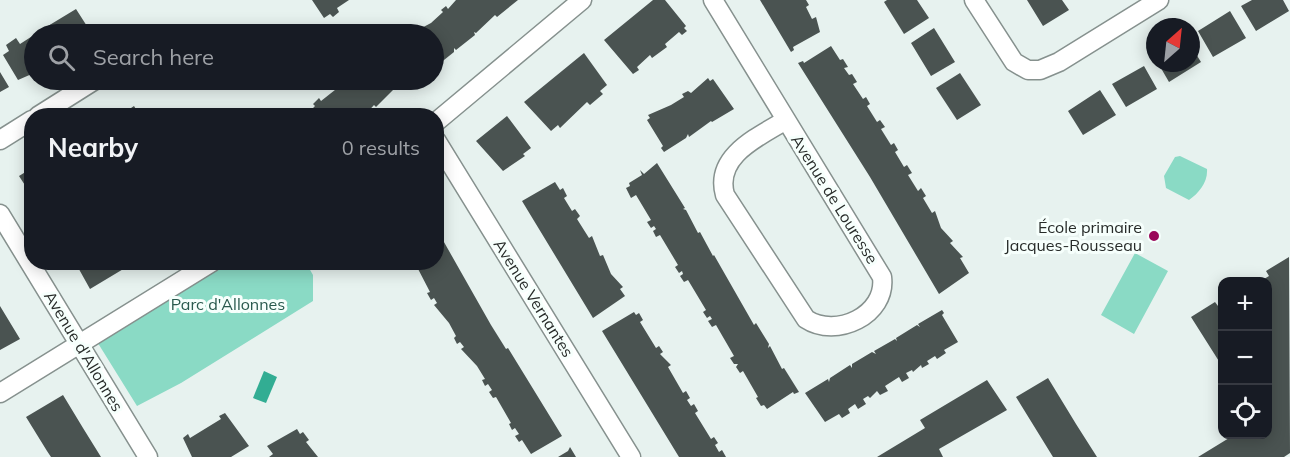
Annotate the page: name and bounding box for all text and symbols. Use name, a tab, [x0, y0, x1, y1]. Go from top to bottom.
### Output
north arrow	[1146, 18, 1200, 72]
search box	[24, 24, 444, 90]
icon: search	[45, 41, 78, 74]
text: Search here	[93, 43, 214, 71]
text: Nearby	[48, 131, 138, 164]
street label: Avenue de Louresse	[787, 131, 883, 267]
text: 0 results	[342, 135, 420, 160]
place label: École primaire Jacques-Rousseau	[1004, 217, 1142, 255]
marker: École primaire Jacques-Rousseau	[1147, 229, 1161, 243]
street label: Avenue Vernantes	[490, 235, 578, 361]
map controls	[1218, 277, 1272, 439]
button: +	[1218, 277, 1272, 331]
street label: Avenue d'Allonnes	[40, 287, 128, 415]
park label: Parc d'Allonnes	[171, 294, 285, 314]
button: −	[1218, 331, 1272, 385]
button: locate	[1218, 385, 1272, 439]

